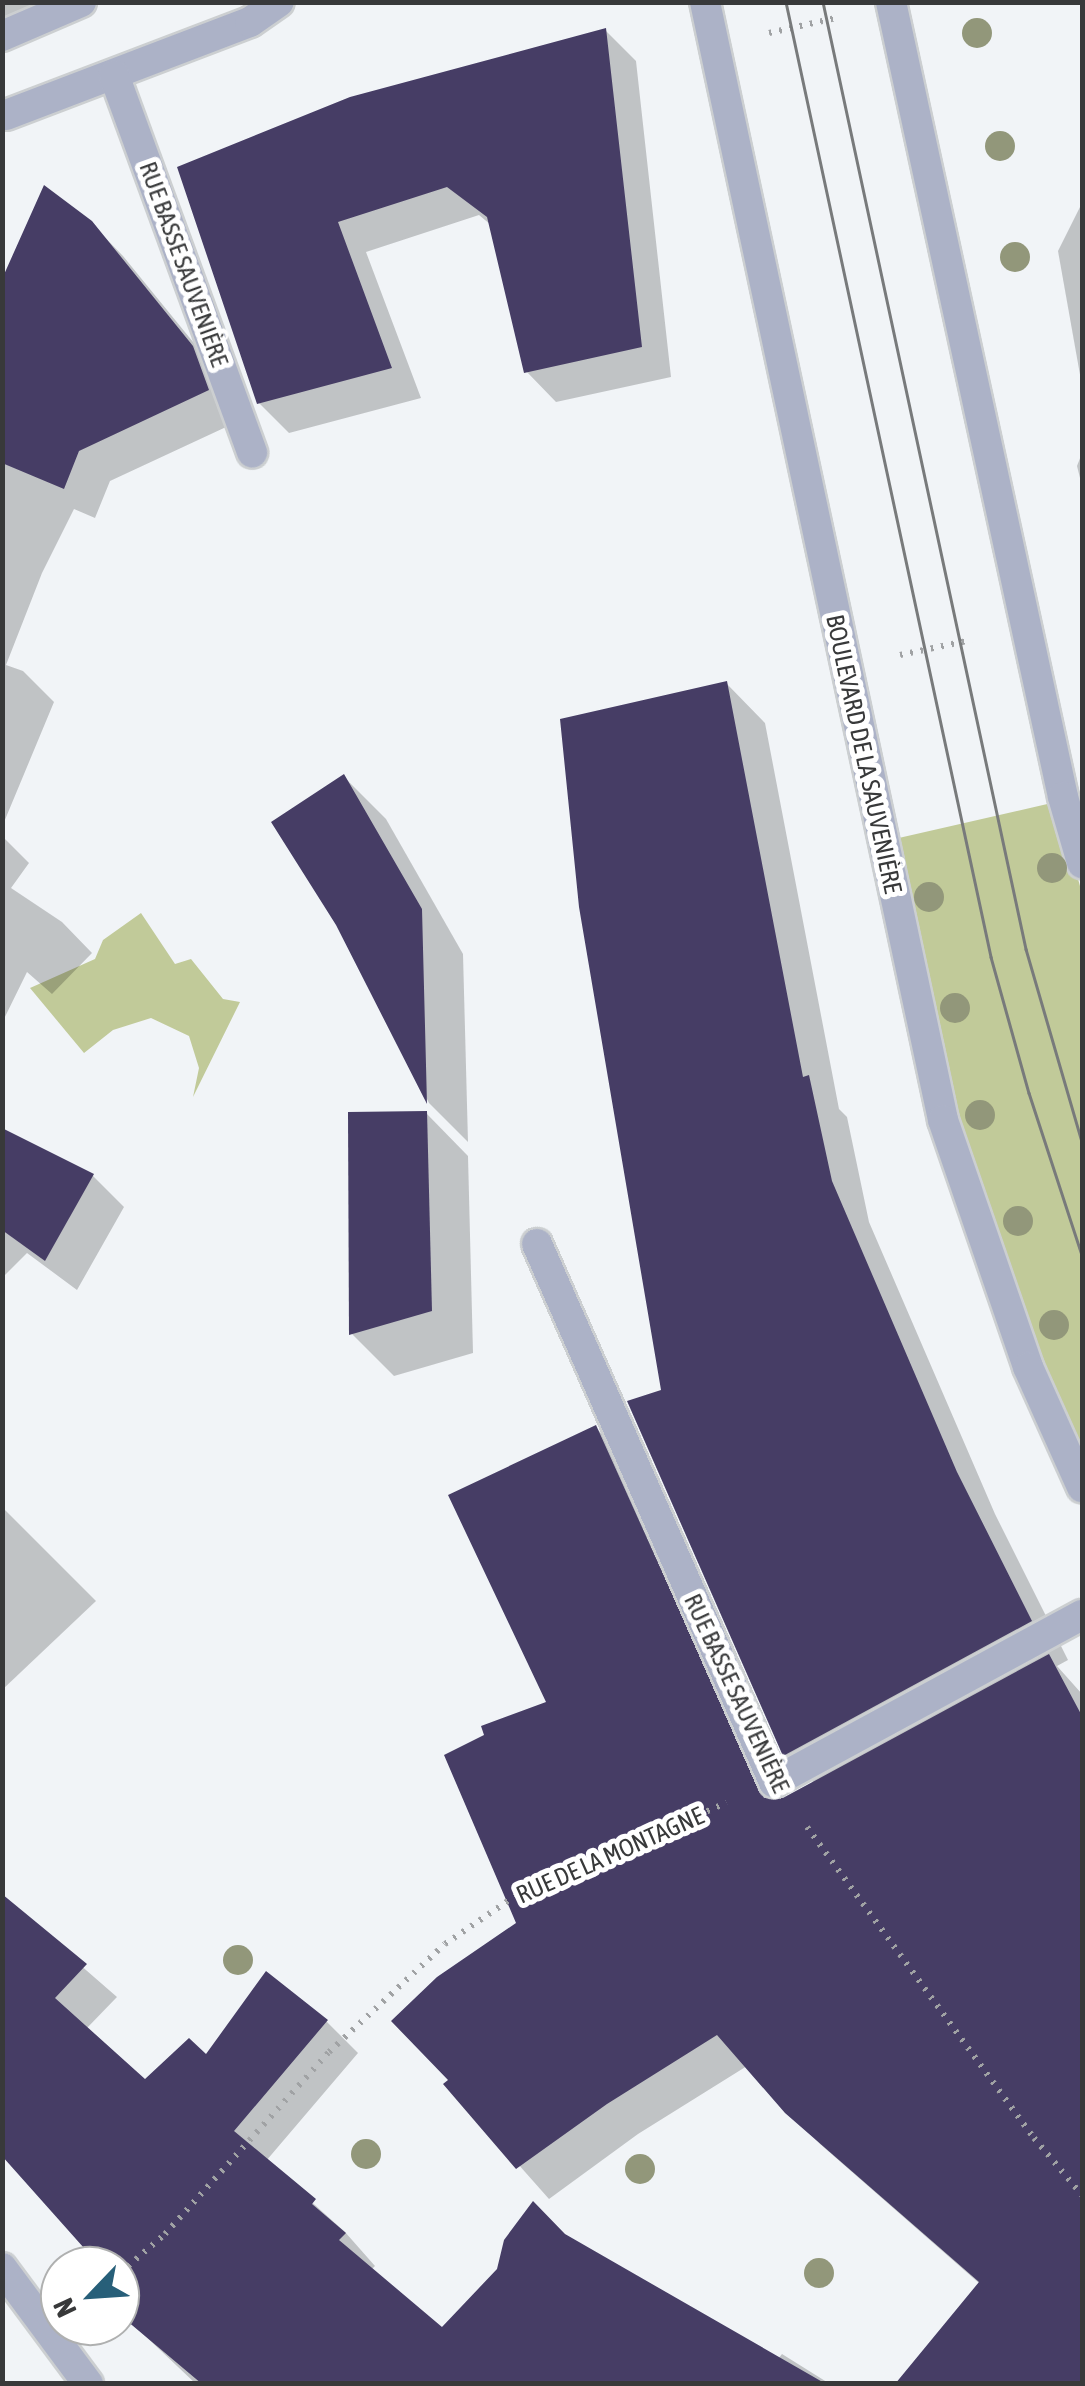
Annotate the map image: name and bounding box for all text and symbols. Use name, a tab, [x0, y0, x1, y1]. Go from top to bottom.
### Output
street label: RUE BASSE SAUVENIÈRE	[133, 157, 235, 371]
street label: BOULEVARD DE LA SAUVENIÈRE	[820, 612, 908, 896]
street label: RUE BASSE SAUVENIÈRE	[678, 1589, 796, 1797]
street label: RUE DE LA MONTAGNE	[512, 1800, 708, 1910]
north arrow	[40, 2246, 140, 2346]
text: N	[47, 2294, 83, 2322]

